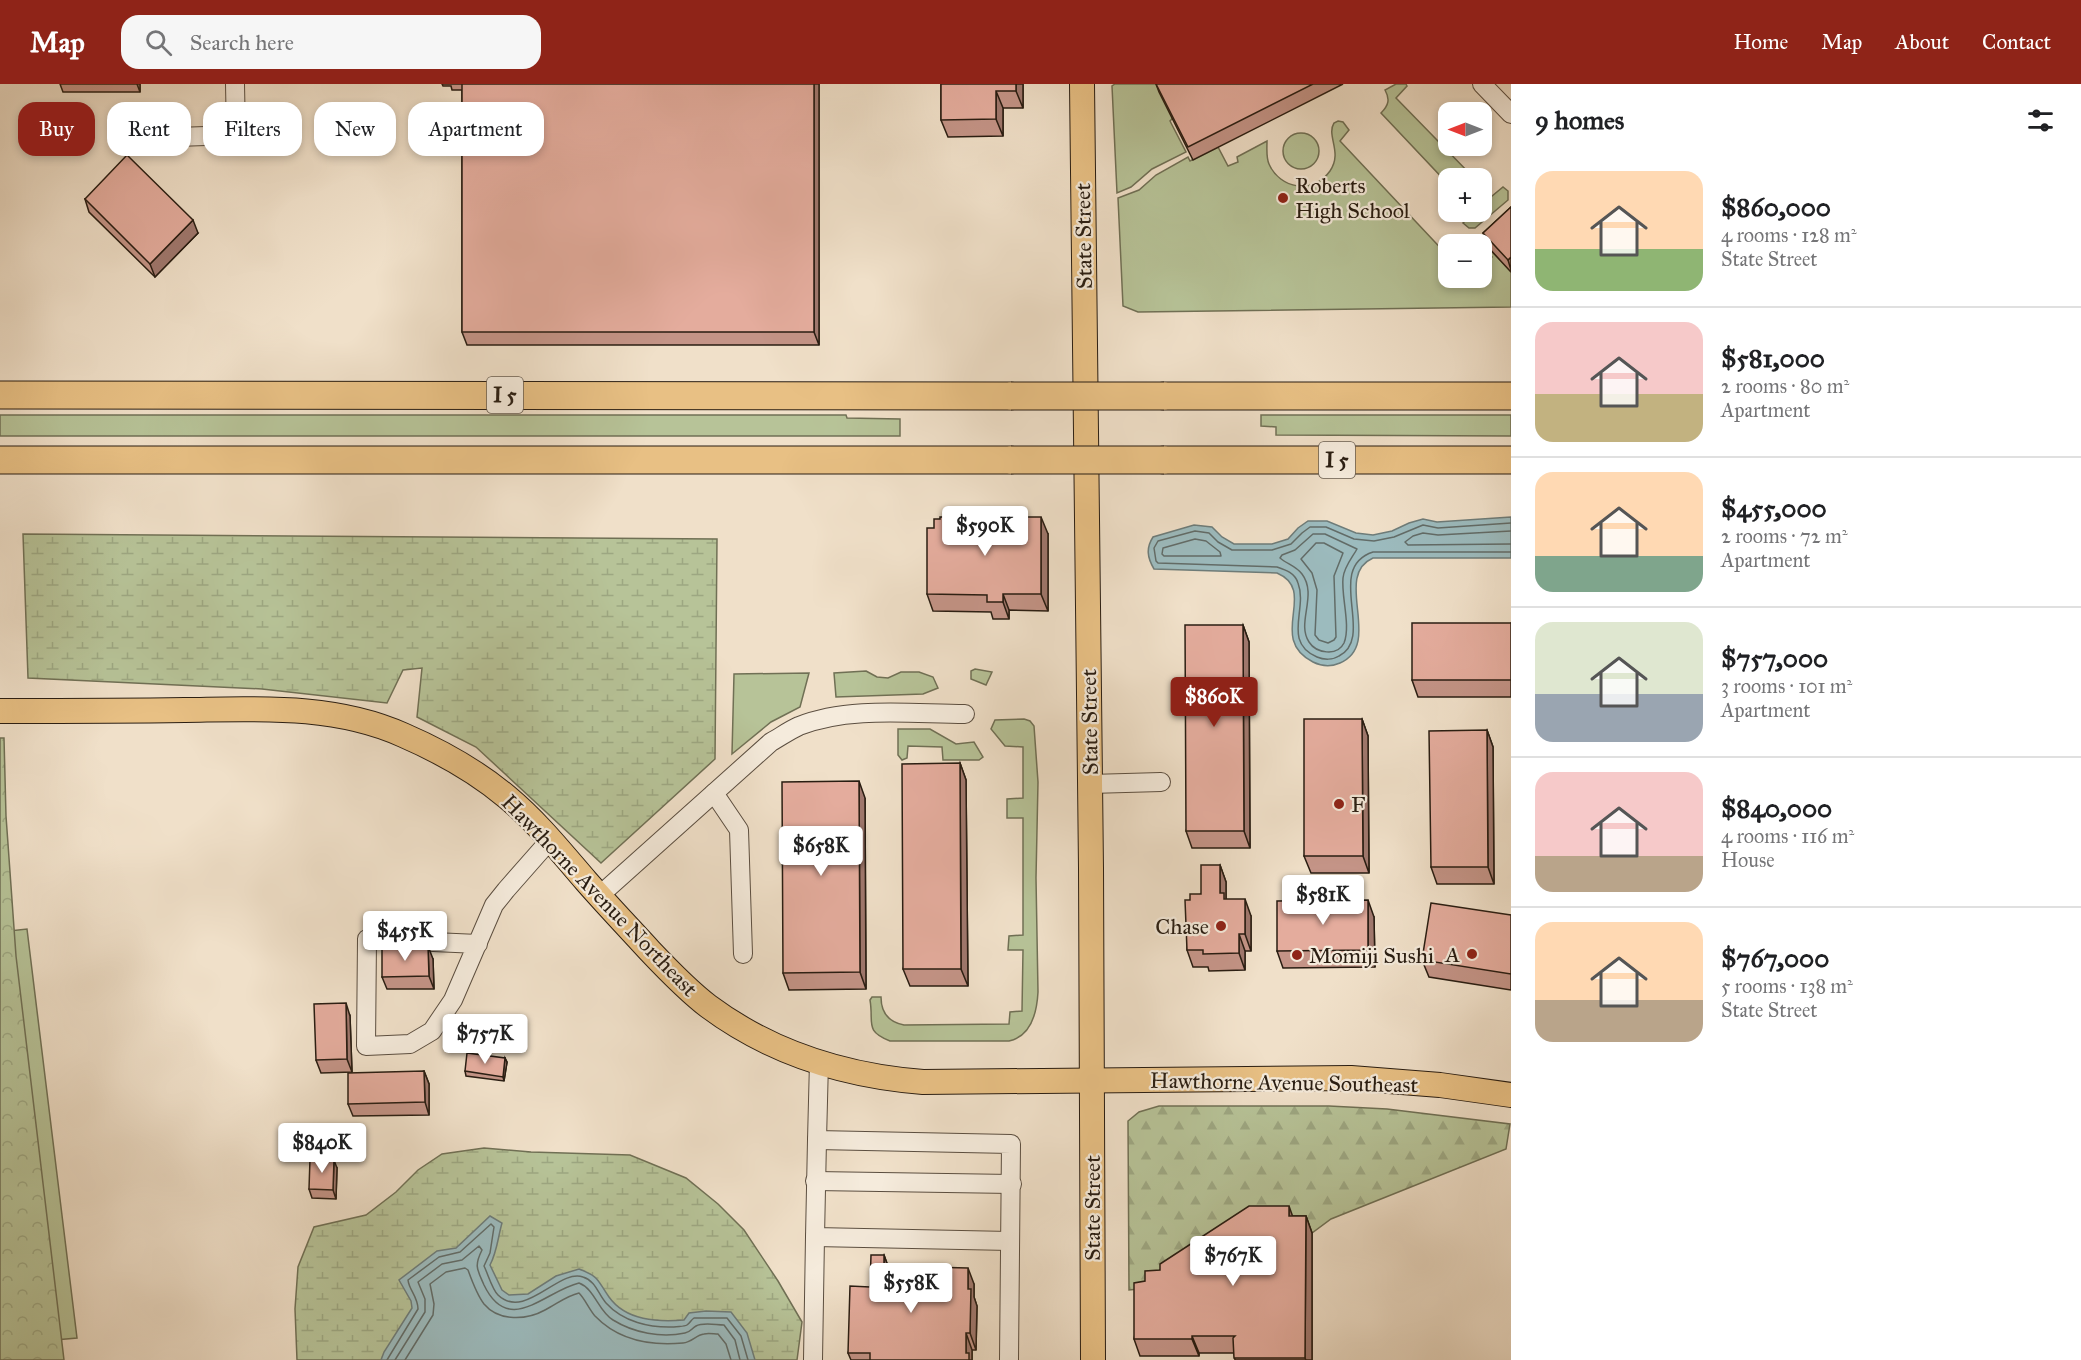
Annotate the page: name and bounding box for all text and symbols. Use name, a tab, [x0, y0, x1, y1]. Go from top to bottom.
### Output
search box	[121, 15, 541, 69]
text: Map	[30, 25, 85, 60]
icon: search	[142, 26, 175, 59]
text: Search here	[190, 29, 294, 56]
text: Home	[1733, 29, 1788, 55]
text: Map	[1821, 29, 1862, 55]
text: About	[1895, 29, 1949, 55]
text: Contact	[1982, 29, 2051, 55]
chip: Buy	[18, 102, 95, 156]
chip: Rent	[107, 102, 191, 156]
chip: Filters	[203, 102, 302, 156]
chip: New	[314, 102, 396, 156]
chip: Apartment	[408, 102, 544, 156]
north arrow	[1438, 102, 1492, 156]
map controls	[1438, 102, 1492, 288]
text: 9 homes	[1535, 104, 1624, 136]
icon: filters	[2024, 104, 2057, 137]
button: +	[1438, 168, 1492, 222]
place label: Roberts High School	[1295, 172, 1410, 224]
street label: State Street	[1069, 183, 1098, 289]
marker: Roberts High School	[1276, 191, 1290, 205]
text: $860,000	[1721, 191, 1831, 223]
icon: home	[1583, 195, 1655, 267]
text: 4 rooms · 128 m²	[1721, 223, 1857, 247]
button: −	[1438, 234, 1492, 288]
text: State Street	[1721, 247, 1817, 271]
text: $581,000	[1721, 342, 1825, 374]
icon: home	[1583, 346, 1655, 418]
text: 2 rooms · 80 m²	[1721, 374, 1849, 398]
road number: I 5	[487, 377, 523, 413]
text: Apartment	[1721, 398, 1810, 422]
road number: I 5	[1319, 442, 1355, 478]
text: $455,000	[1721, 492, 1827, 524]
icon: home	[1583, 496, 1655, 568]
pin: $590K	[943, 506, 1027, 557]
text: $590K	[956, 513, 1014, 537]
text: 2 rooms · 72 m²	[1721, 524, 1848, 548]
text: Apartment	[1721, 548, 1810, 572]
text: $757,000	[1721, 642, 1828, 674]
icon: home	[1583, 646, 1655, 718]
street label: State Street	[1075, 669, 1104, 775]
text: 3 rooms · 101 m²	[1721, 674, 1852, 698]
pin: $860K	[1172, 677, 1256, 728]
text: $860K	[1185, 684, 1243, 708]
text: Apartment	[1721, 698, 1810, 722]
street label: Hawthorne Avenue Northeast	[496, 789, 703, 1002]
place label: F	[1351, 791, 1365, 818]
text: $840,000	[1721, 792, 1832, 824]
icon: home	[1583, 796, 1655, 868]
marker: F	[1332, 797, 1346, 811]
text: 4 rooms · 116 m²	[1721, 824, 1854, 848]
pin: $658K	[779, 826, 863, 877]
text: $658K	[793, 833, 849, 857]
text: House	[1721, 848, 1775, 872]
pin: $581K	[1281, 875, 1365, 926]
text: $581K	[1296, 882, 1350, 906]
pin: $455K	[363, 911, 447, 962]
place label: Chase	[1155, 913, 1209, 940]
text: $455K	[377, 918, 433, 942]
marker: Chase	[1214, 919, 1228, 933]
place label: A	[1444, 941, 1460, 968]
place label: Momiji Sushi	[1309, 942, 1434, 969]
text: $767,000	[1721, 942, 1829, 974]
icon: home	[1583, 946, 1655, 1018]
marker: A	[1465, 947, 1479, 961]
marker: Momiji Sushi	[1290, 948, 1304, 962]
text: 5 rooms · 138 m²	[1721, 974, 1853, 998]
text: State Street	[1721, 998, 1817, 1022]
pin: $757K	[443, 1014, 527, 1065]
text: $757K	[457, 1021, 513, 1045]
street label: Hawthorne Avenue Southeast	[1150, 1067, 1419, 1098]
pin: $840K	[280, 1123, 364, 1174]
text: $840K	[292, 1130, 352, 1154]
street label: State Street	[1079, 1155, 1106, 1261]
pin: $767K	[1191, 1236, 1275, 1287]
text: $767K	[1204, 1243, 1262, 1267]
pin: $558K	[869, 1263, 953, 1314]
text: $558K	[883, 1270, 939, 1294]

